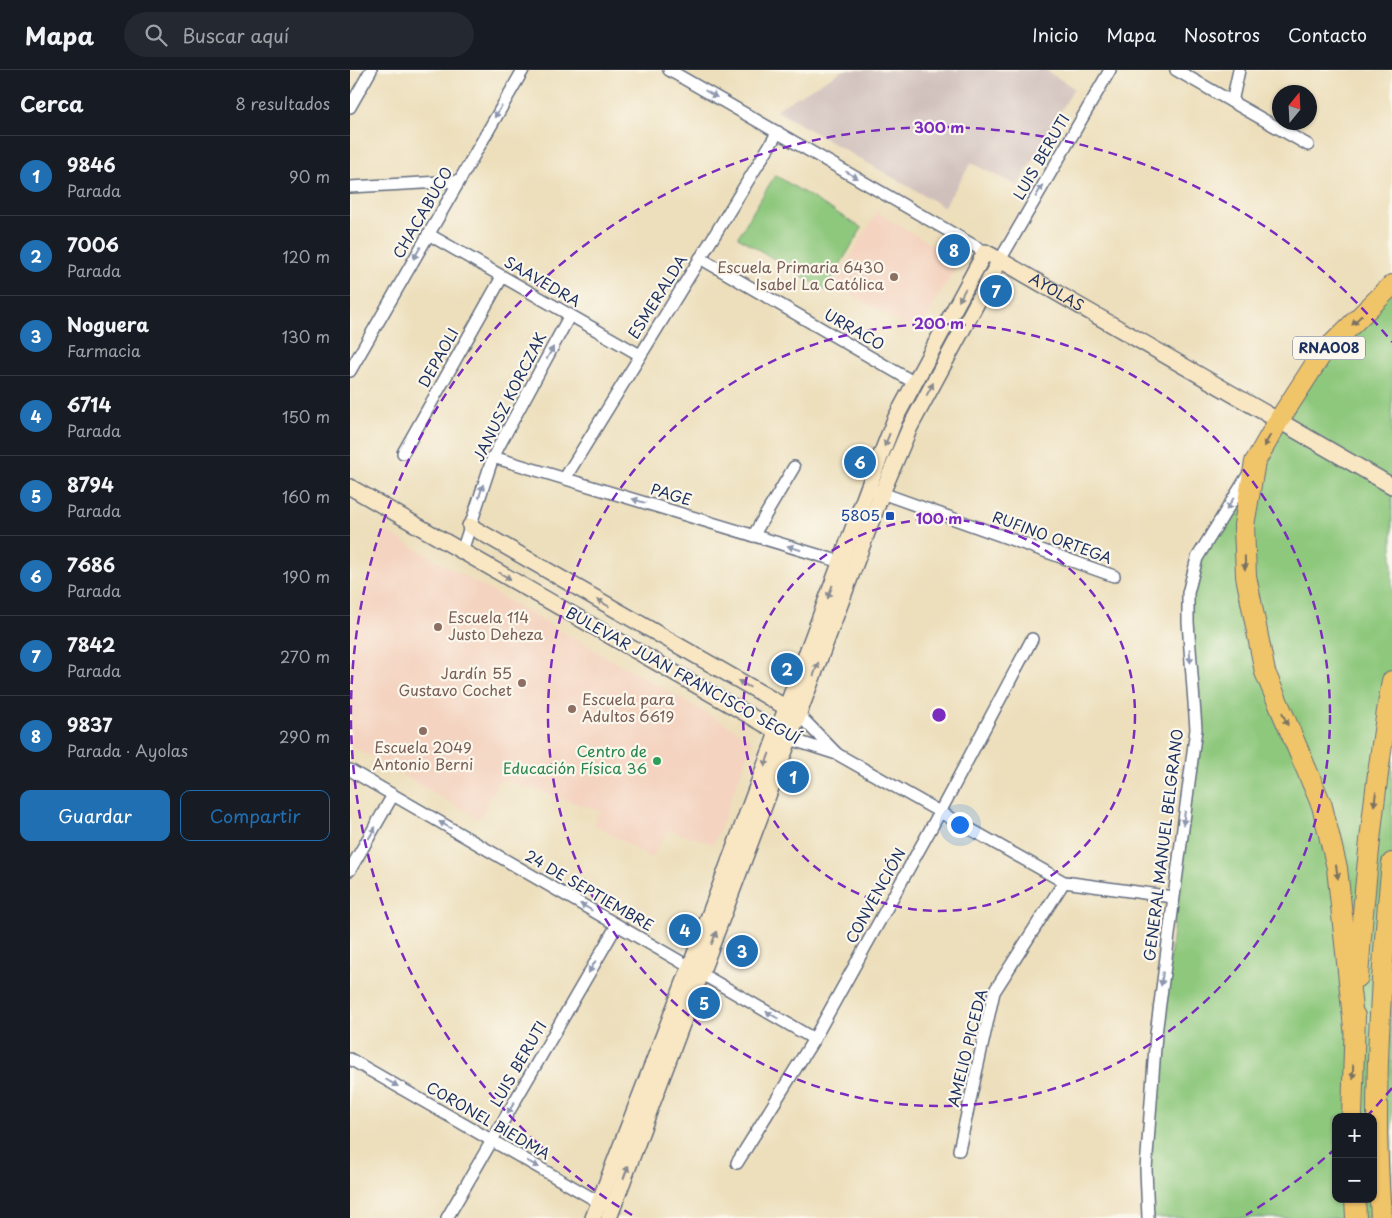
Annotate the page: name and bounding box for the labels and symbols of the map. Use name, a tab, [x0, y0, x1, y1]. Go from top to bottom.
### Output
north arrow	[1272, 85, 1317, 130]
one-way arrow	[705, 90, 718, 99]
one-way arrow	[494, 106, 503, 119]
street label: LUIS BERUTI	[1007, 109, 1075, 204]
text: 300 m	[914, 115, 964, 138]
street label: CHACABUCO	[386, 162, 457, 262]
one-way arrow	[846, 171, 859, 180]
one-way arrow	[1035, 185, 1044, 198]
pin: 8	[938, 231, 970, 269]
one-way arrow	[413, 247, 422, 260]
street label: ESMERALDA	[622, 249, 692, 343]
street label: SAAVEDRA	[500, 250, 585, 312]
place label: Escuela Primaria 6430 Isabel La Católica	[717, 255, 885, 295]
street label: AYOLAS	[1025, 266, 1089, 316]
marker: Escuela Primaria 6430 Isabel La Católica	[888, 271, 900, 283]
pin: 7	[980, 272, 1012, 310]
one-way arrow	[958, 288, 966, 303]
street label: URRACO	[820, 302, 889, 355]
text: 200 m	[914, 311, 964, 334]
one-way arrow	[1352, 313, 1364, 325]
street label: DEPAOLI	[412, 323, 464, 391]
street label: JANUSZ KORCZAK	[466, 328, 551, 465]
road number: RNA008	[1293, 336, 1365, 360]
one-way arrow	[545, 346, 554, 359]
one-way arrow	[926, 382, 934, 397]
one-way arrow	[883, 432, 890, 447]
one-way arrow	[1262, 435, 1271, 448]
pin: 6	[844, 443, 876, 481]
street label: PAGE	[648, 476, 695, 511]
one-way arrow	[478, 484, 486, 499]
one-way arrow	[631, 496, 646, 504]
one-way arrow	[1225, 498, 1234, 511]
place label: 5805	[840, 503, 880, 526]
street label: RUFINO ORTEGA	[989, 504, 1116, 569]
text: 100 m	[916, 506, 962, 529]
marker: 5805	[884, 510, 896, 522]
one-way arrow	[787, 544, 802, 552]
one-way arrow	[1241, 555, 1249, 571]
one-way arrow	[498, 571, 511, 580]
one-way arrow	[826, 584, 833, 599]
one-way arrow	[597, 598, 610, 607]
street label: BULEVAR JUAN FRANCISCO SEGUÍ	[562, 600, 806, 749]
place label: Escuela 114 Justo Deheza	[448, 605, 544, 645]
marker: Escuela 114 Justo Deheza	[432, 621, 444, 633]
one-way arrow	[1187, 649, 1195, 665]
pin: 2	[771, 650, 803, 688]
place label: Jardín 55 Gustavo Cochet	[399, 661, 512, 701]
one-way arrow	[813, 662, 820, 677]
marker: Jardín 55 Gustavo Cochet	[516, 677, 528, 689]
one-way arrow	[737, 680, 751, 688]
place label: Escuela para Adultos 6619	[582, 687, 675, 727]
marker: Escuela para Adultos 6619	[566, 703, 578, 715]
centre of rings	[930, 706, 948, 724]
one-way arrow	[1282, 712, 1290, 726]
marker: Escuela 2049 Antonio Berni	[417, 725, 429, 737]
street label: GENERAL MANUEL BELGRANO	[1137, 727, 1188, 962]
place label: Escuela 2049 Antonio Berni	[373, 735, 473, 775]
place label: Centro de Educación Física 36	[503, 739, 647, 779]
one-way arrow	[763, 753, 771, 768]
marker: Centro de Educación Física 36	[651, 755, 663, 767]
pin: 1	[777, 758, 809, 796]
one-way arrow	[1370, 791, 1378, 807]
one-way arrow	[1179, 810, 1187, 826]
your location	[947, 812, 973, 838]
one-way arrow	[438, 821, 453, 829]
one-way arrow	[367, 826, 376, 839]
street label: 24 DE SEPTIEMBRE	[521, 843, 658, 936]
street label: CONVENCIÓN	[839, 843, 910, 947]
one-way arrow	[1333, 865, 1341, 881]
one-way arrow	[579, 902, 592, 911]
pin: 4	[669, 911, 701, 949]
one-way arrow	[711, 931, 718, 946]
pin: 3	[726, 932, 758, 970]
one-way arrow	[588, 960, 597, 973]
one-way arrow	[1158, 971, 1166, 987]
pin: 5	[688, 984, 720, 1022]
street label: AMELIO PICEDA	[941, 986, 992, 1109]
one-way arrow	[765, 1010, 778, 1019]
street label: LUIS BERUTI	[484, 1016, 552, 1111]
one-way arrow	[1349, 1065, 1357, 1081]
street label: CORONEL BIEDMA	[423, 1075, 555, 1165]
one-way arrow	[385, 1079, 400, 1087]
one-way arrow	[507, 1100, 515, 1115]
one-way arrow	[526, 1160, 539, 1169]
one-way arrow	[623, 1165, 630, 1180]

